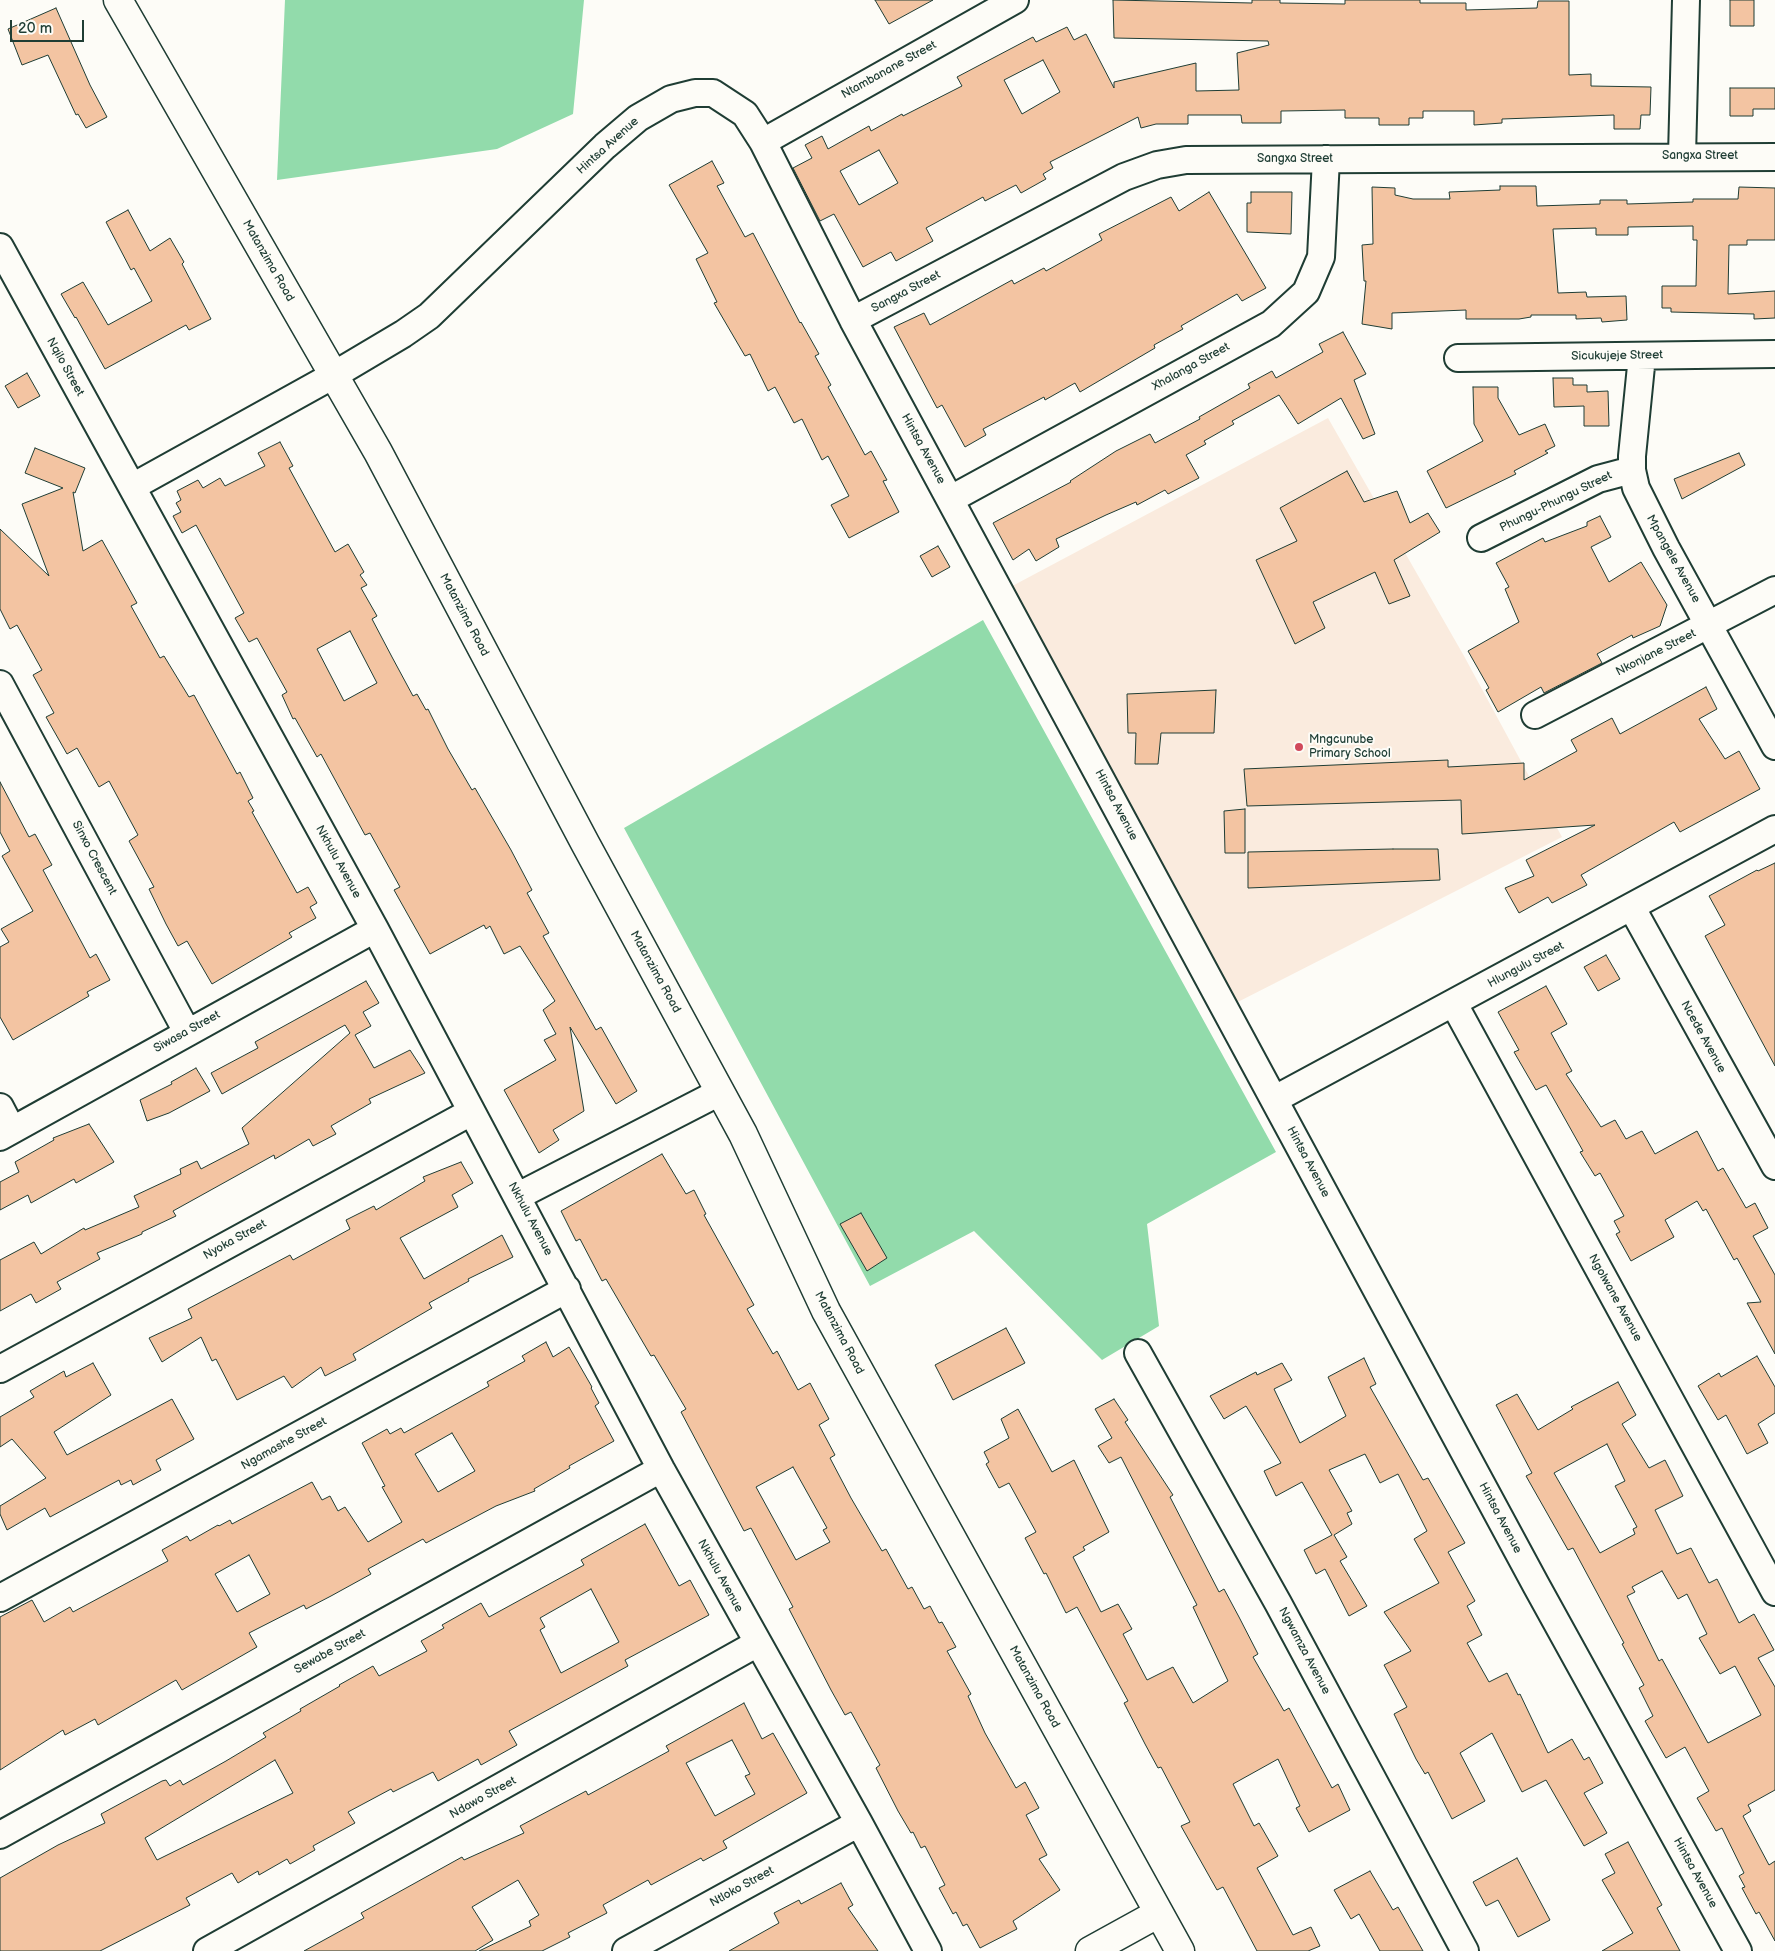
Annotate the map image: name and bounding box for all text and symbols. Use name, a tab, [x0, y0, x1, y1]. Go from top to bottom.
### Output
scale bar	[12, 10, 86, 42]
text: 20 m	[18, 19, 52, 38]
street label: Ntambanane Street	[839, 38, 939, 102]
street label: Hintsa Avenue	[574, 115, 642, 177]
street label: Sangxa Street	[1662, 149, 1738, 163]
street label: Sangxa Street	[1257, 152, 1333, 166]
street label: Matanzima Road	[239, 218, 297, 304]
street label: Sangxa Street	[869, 268, 943, 316]
street label: Nqilo Street	[43, 335, 87, 399]
street label: Xhalanga Street	[1150, 340, 1232, 394]
street label: Sicukujeje Street	[1571, 348, 1663, 364]
street label: Hintsa Avenue	[898, 411, 948, 487]
street label: Phungu-Phungu Street	[1498, 469, 1614, 535]
street label: Mpangele Avenue	[1643, 513, 1703, 605]
street label: Matanzima Road	[436, 571, 492, 659]
street label: Nkonjane Street	[1614, 627, 1698, 679]
place label: Mngcunube Primary School	[1309, 733, 1391, 761]
marker: Mngcunube Primary School	[1293, 741, 1305, 753]
street label: Hintsa Avenue	[1091, 767, 1141, 843]
street label: Sinxo Crescent	[68, 819, 120, 897]
street label: Nkhulu Avenue	[312, 823, 364, 901]
street label: Matanzima Road	[627, 928, 683, 1016]
street label: Hlungulu Street	[1486, 939, 1566, 991]
street label: Ncede Avenue	[1677, 999, 1729, 1075]
street label: Siwasa Street	[151, 1008, 223, 1056]
street label: Hintsa Avenue	[1283, 1124, 1333, 1200]
street label: Nkhulu Avenue	[505, 1180, 555, 1258]
street label: Nyoka Street	[201, 1217, 269, 1263]
street label: Ngolwane Avenue	[1585, 1252, 1645, 1344]
street label: Matanzima Road	[811, 1289, 867, 1377]
street label: Ngamashe Street	[239, 1415, 329, 1473]
street label: Hintsa Avenue	[1475, 1480, 1525, 1556]
street label: Nkhulu Avenue	[694, 1537, 746, 1615]
street label: Ngwamza Avenue	[1275, 1605, 1333, 1697]
street label: Sewabe Street	[292, 1627, 368, 1677]
street label: Matanzima Road	[1006, 1643, 1062, 1731]
street label: Ndawo Street	[447, 1774, 519, 1822]
street label: Hintsa Avenue	[1670, 1835, 1720, 1911]
street label: Ntloko Street	[708, 1864, 776, 1910]

